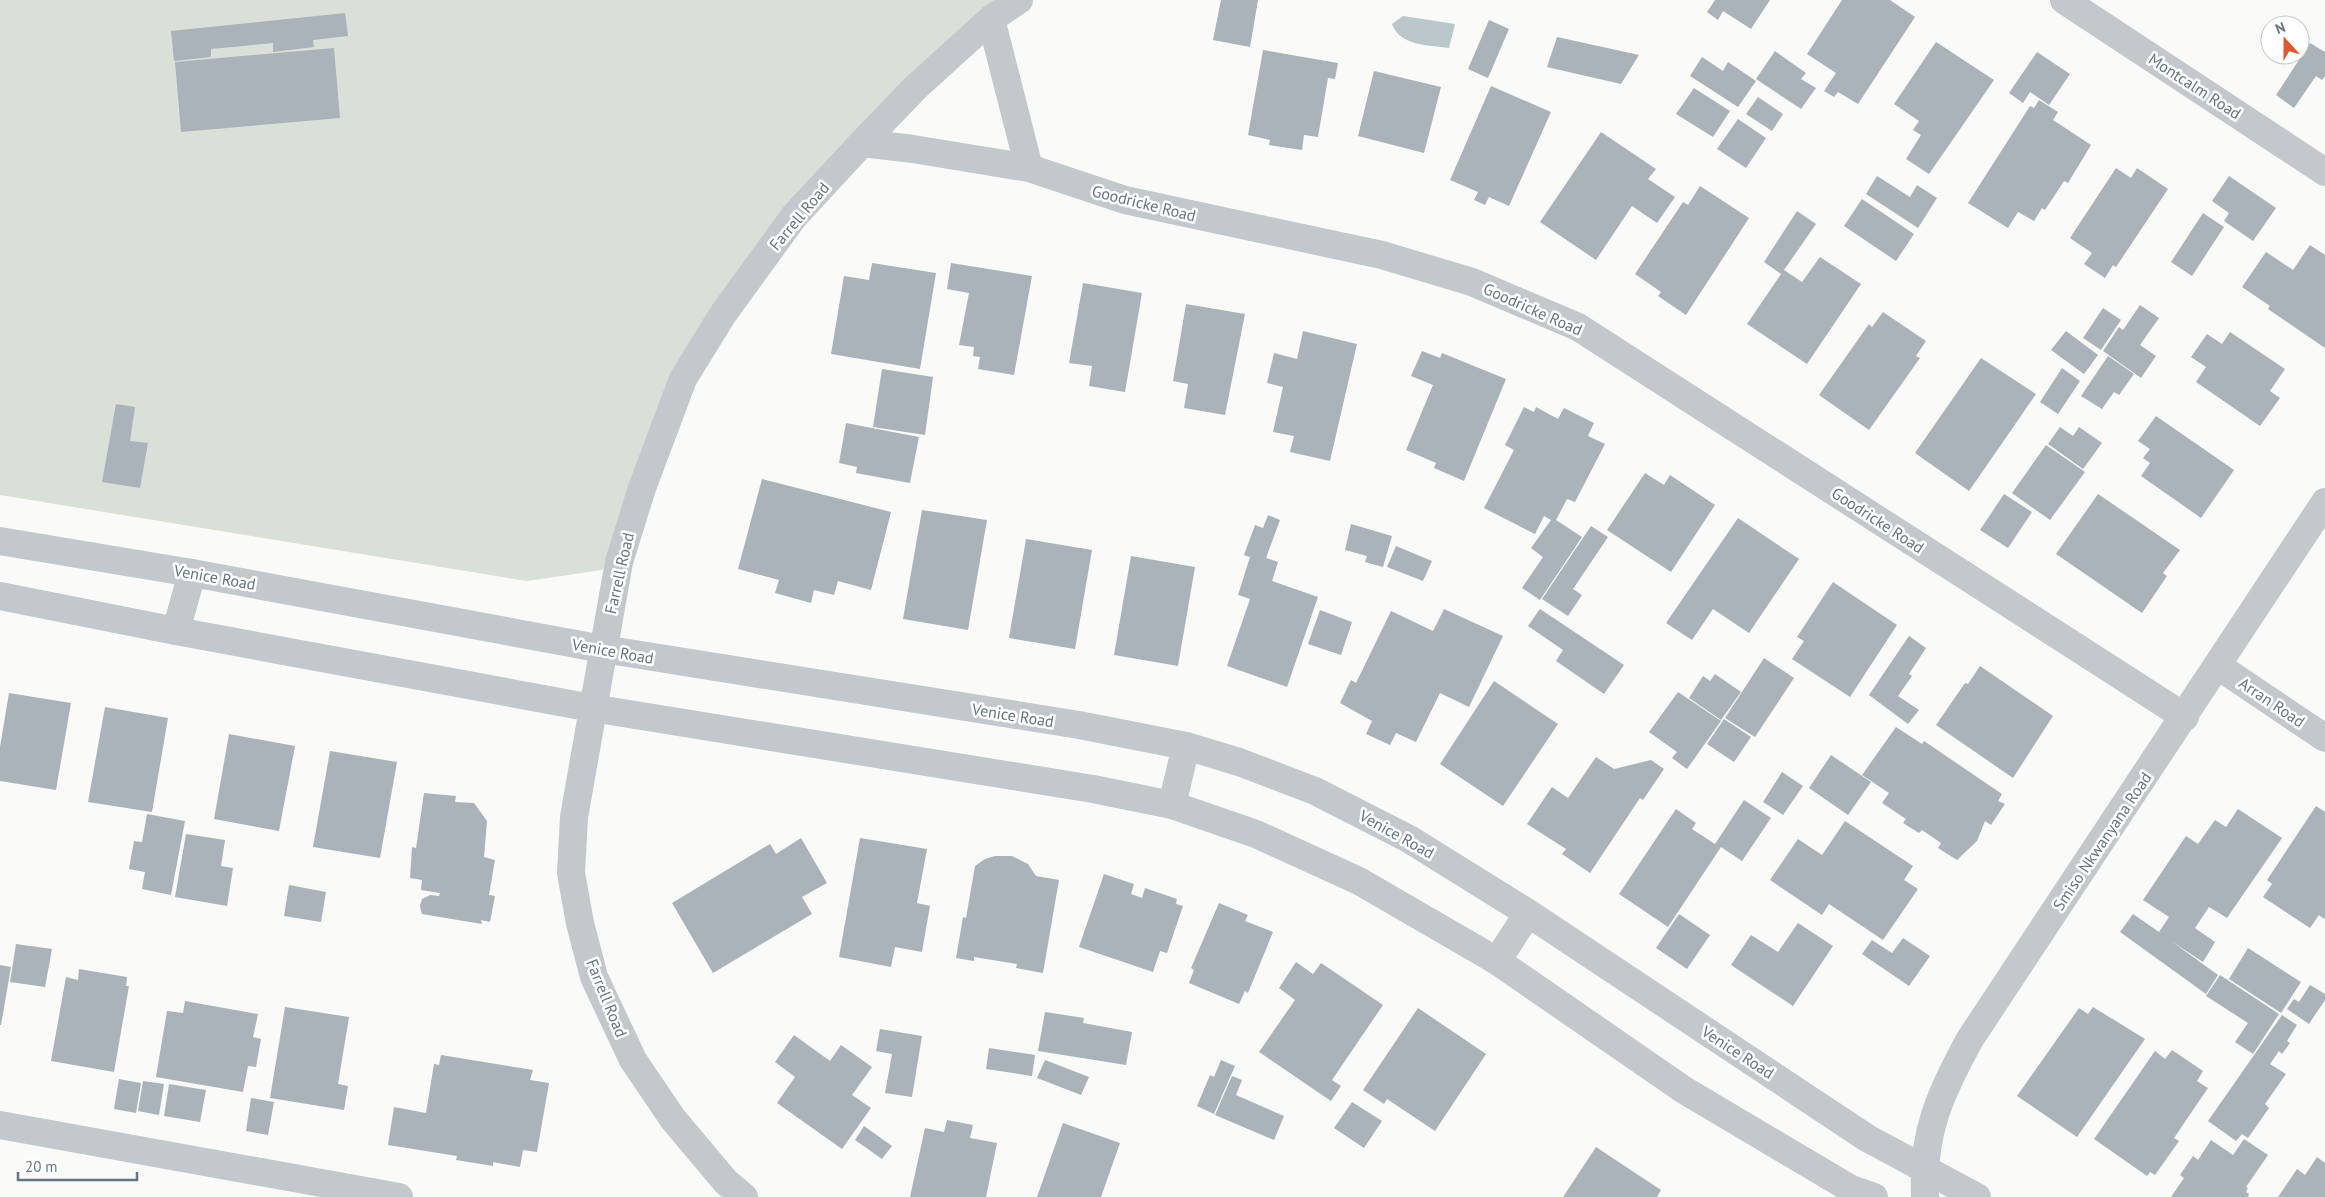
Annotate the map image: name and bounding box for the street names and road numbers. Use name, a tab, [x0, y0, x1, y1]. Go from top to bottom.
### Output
street label: Montcalm Road	[2145, 49, 2245, 123]
street label: Farrell Road	[765, 178, 833, 254]
street label: Goodricke Road	[1090, 180, 1198, 226]
street label: Goodricke Road	[1480, 278, 1586, 340]
street label: Goodricke Road	[1828, 483, 1928, 557]
street label: Farrell Road	[600, 530, 638, 616]
street label: Venice Road	[172, 560, 257, 594]
street label: Venice Road	[570, 634, 655, 668]
street label: Arran Road	[2235, 673, 2309, 731]
street label: Venice Road	[970, 699, 1055, 731]
street label: Smiso Nkwanyana Road	[2048, 768, 2156, 914]
street label: Venice Road	[1355, 805, 1438, 863]
street label: Farrell Road	[582, 956, 632, 1040]
street label: Venice Road	[1697, 1021, 1778, 1083]

